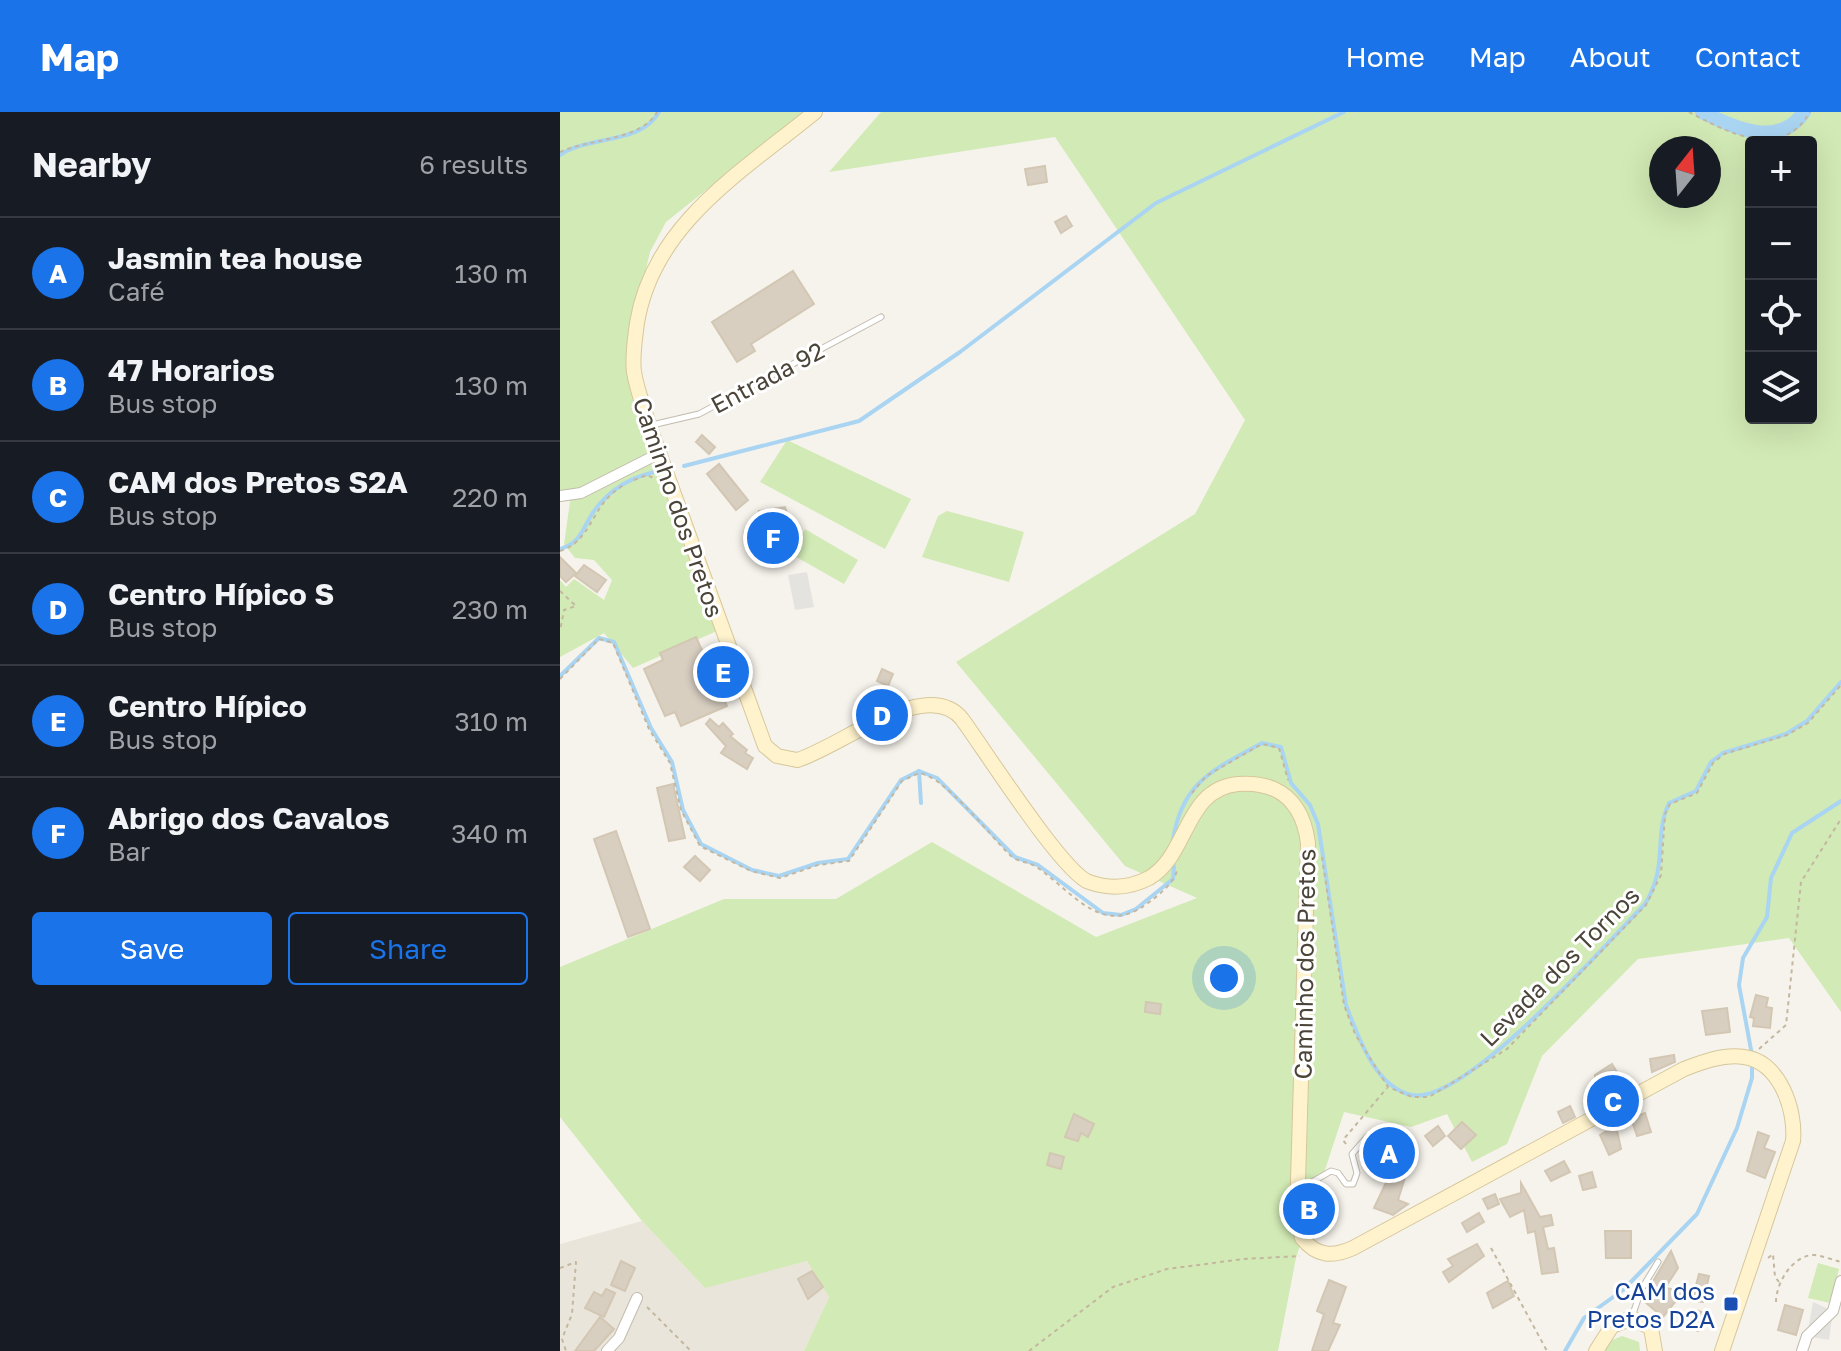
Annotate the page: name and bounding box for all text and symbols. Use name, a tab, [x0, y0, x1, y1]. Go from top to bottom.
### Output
text: Map	[40, 34, 119, 79]
text: Home	[1346, 40, 1425, 73]
text: Map	[1469, 40, 1526, 73]
text: About	[1570, 40, 1651, 73]
text: Contact	[1695, 40, 1801, 73]
north arrow	[1649, 136, 1721, 208]
map controls	[1745, 136, 1817, 424]
button: +	[1745, 136, 1817, 208]
text: Nearby	[32, 144, 152, 184]
text: 6 results	[419, 149, 528, 180]
button: −	[1745, 208, 1817, 280]
text: Jasmin tea house	[108, 240, 363, 276]
text: A	[49, 258, 67, 289]
text: 130 m	[455, 258, 528, 289]
text: Café	[108, 276, 165, 307]
button: locate	[1745, 280, 1817, 352]
street label: Entrada 92	[705, 335, 829, 419]
text: 47 Horarios	[108, 352, 275, 388]
button: layers	[1745, 352, 1817, 424]
text: B	[49, 370, 67, 401]
text: 130 m	[455, 370, 528, 401]
text: Bus stop	[108, 388, 217, 419]
street label: Caminho dos Pretos	[628, 393, 730, 621]
text: CAM dos Pretos S2A	[108, 464, 408, 500]
text: C	[49, 482, 67, 513]
text: 220 m	[452, 482, 528, 513]
text: Bus stop	[108, 500, 217, 531]
pin: F	[747, 508, 799, 568]
text: Centro Hípico S	[108, 576, 334, 612]
text: D	[49, 594, 67, 625]
text: 230 m	[452, 594, 528, 625]
text: Bus stop	[108, 612, 217, 643]
pin: E	[697, 642, 749, 702]
pin: D	[856, 685, 908, 745]
text: Centro Hípico	[108, 688, 307, 724]
text: E	[50, 706, 66, 737]
text: 310 m	[455, 706, 528, 737]
text: Bus stop	[108, 724, 217, 755]
text: Abrigo dos Cavalos	[108, 800, 390, 836]
text: F	[50, 818, 66, 849]
text: 340 m	[451, 818, 528, 849]
text: Bar	[108, 836, 150, 867]
street label: Caminho dos Pretos	[1287, 848, 1321, 1080]
street label: Levada dos Tornos	[1473, 880, 1645, 1052]
button: Save	[32, 912, 272, 985]
button: Share	[288, 912, 528, 985]
your location	[1204, 958, 1244, 998]
pin: C	[1587, 1071, 1639, 1131]
pin: A	[1363, 1123, 1415, 1183]
pin: B	[1283, 1179, 1335, 1239]
place label: CAM dos Pretos D2A	[1587, 1276, 1715, 1333]
marker: CAM dos Pretos D2A	[1722, 1295, 1740, 1313]

